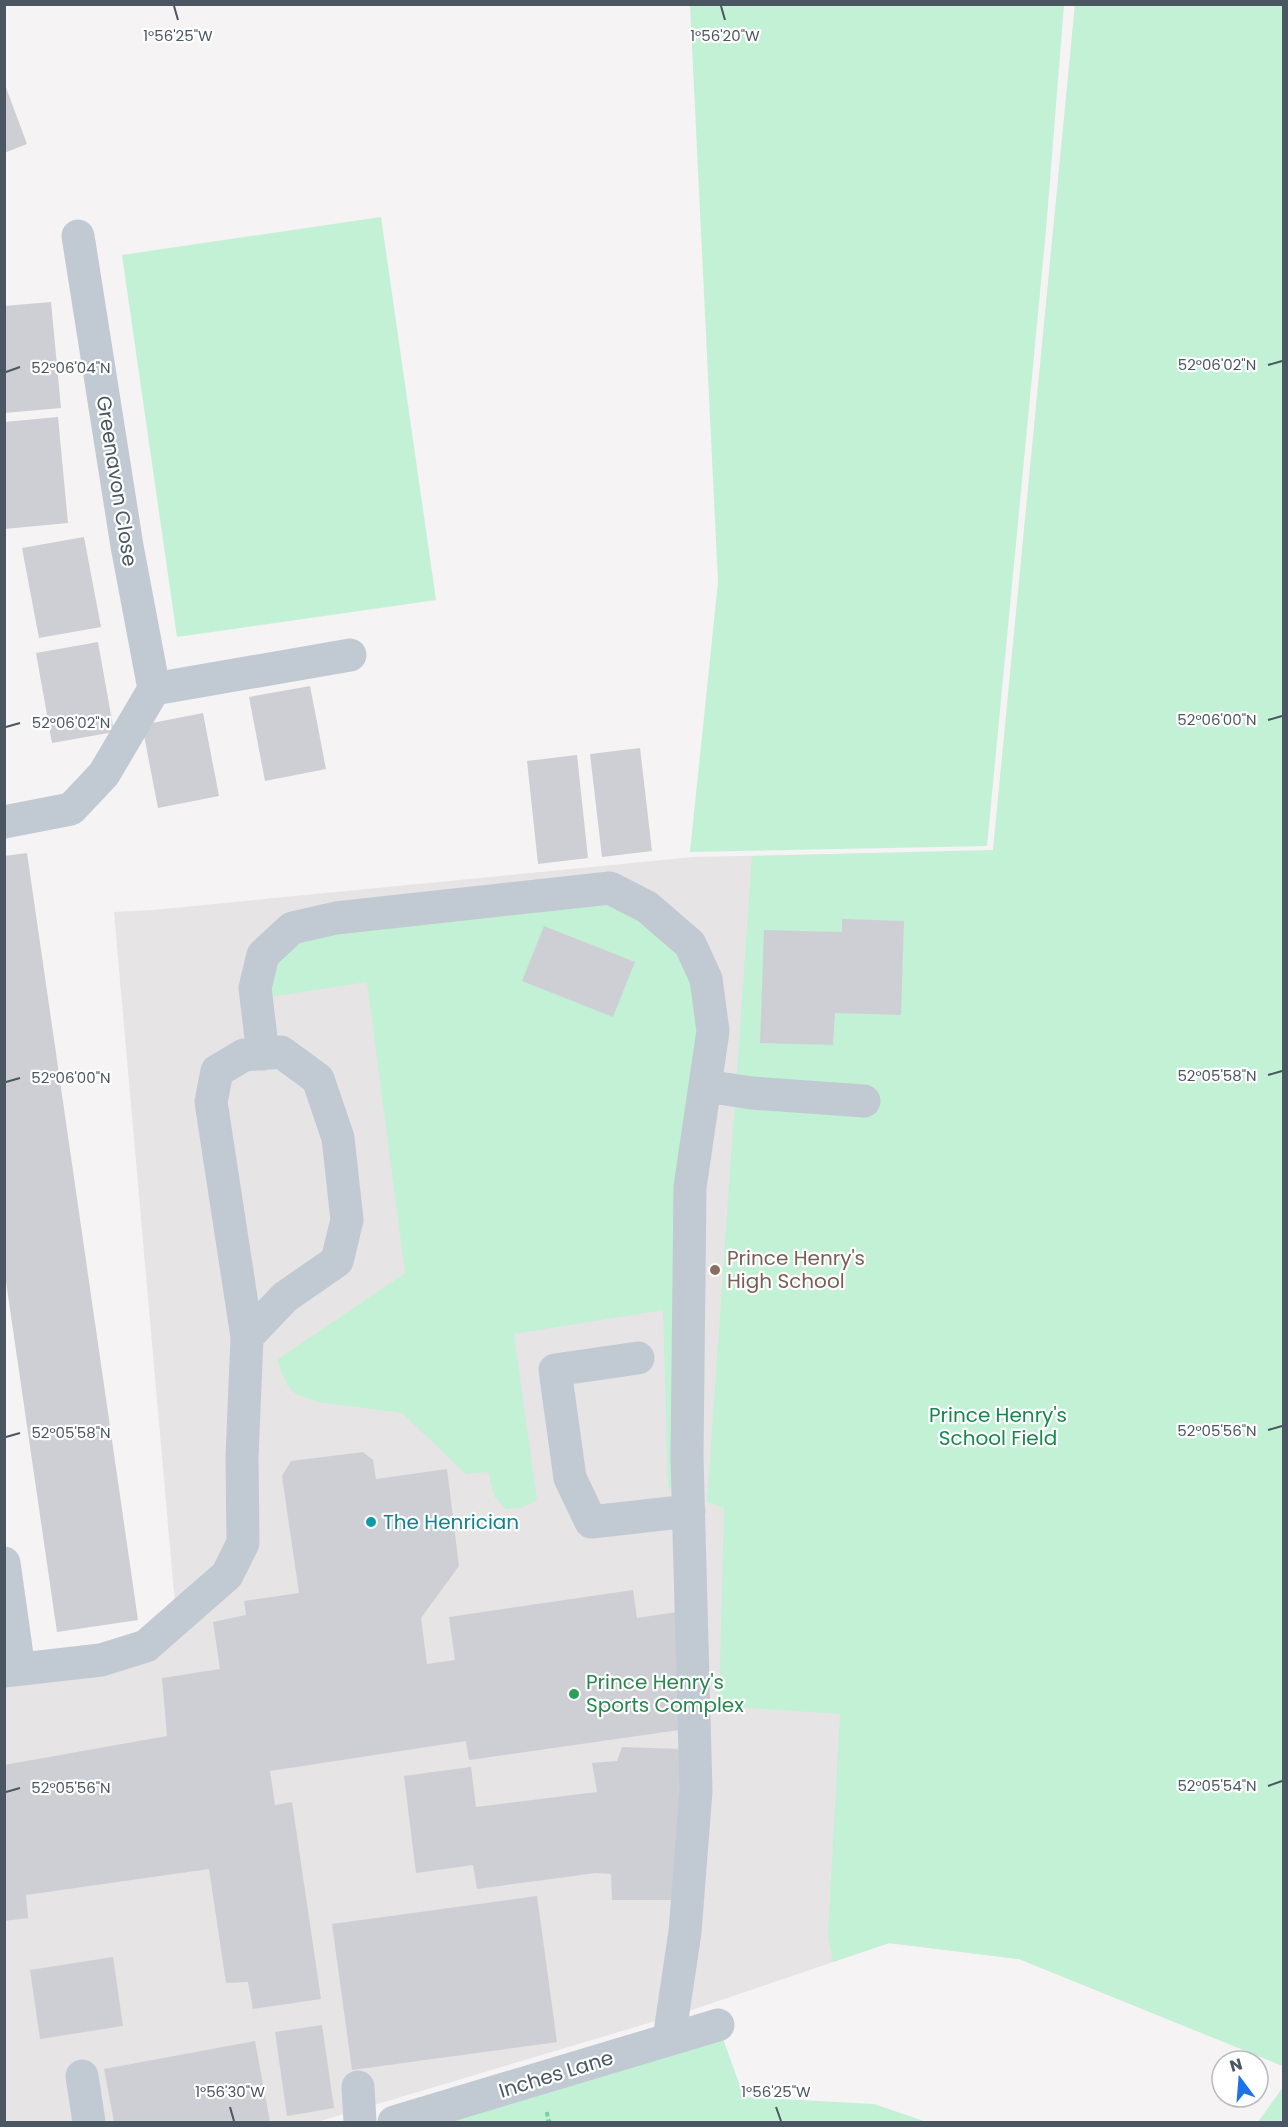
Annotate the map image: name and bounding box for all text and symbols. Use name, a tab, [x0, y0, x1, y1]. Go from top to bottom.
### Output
text: 1°56'25"W	[143, 25, 213, 46]
text: 1°56'20"W	[690, 25, 760, 46]
text: 52°06'02"N	[1178, 354, 1256, 375]
text: 52°06'04"N	[31, 357, 111, 378]
street label: Greenavon Close	[90, 394, 144, 568]
text: 52°06'00"N	[1177, 709, 1257, 730]
text: 52°06'02"N	[32, 712, 110, 733]
text: 52°05'58"N	[1177, 1065, 1257, 1086]
text: 52°06'00"N	[31, 1067, 111, 1088]
place label: Prince Henry's High School	[727, 1244, 865, 1295]
marker: Prince Henry's High School	[708, 1263, 722, 1277]
park label: Prince Henry's School Field	[929, 1401, 1067, 1452]
text: 52°05'56"N	[1177, 1420, 1257, 1441]
text: 52°05'58"N	[31, 1422, 111, 1443]
place label: The Henrician	[383, 1508, 519, 1536]
marker: The Henrician	[364, 1515, 378, 1529]
place label: Prince Henry's Sports Complex	[586, 1668, 744, 1719]
marker: Prince Henry's Sports Complex	[567, 1687, 581, 1701]
text: 52°05'54"N	[1177, 1775, 1257, 1796]
text: 52°05'56"N	[31, 1777, 111, 1798]
street label: Inches Lane	[495, 2043, 617, 2105]
north arrow	[1210, 2049, 1270, 2109]
text: N	[1227, 2052, 1245, 2078]
text: 1°56'30"W	[195, 2081, 265, 2102]
text: 1°56'25"W	[741, 2081, 811, 2102]

